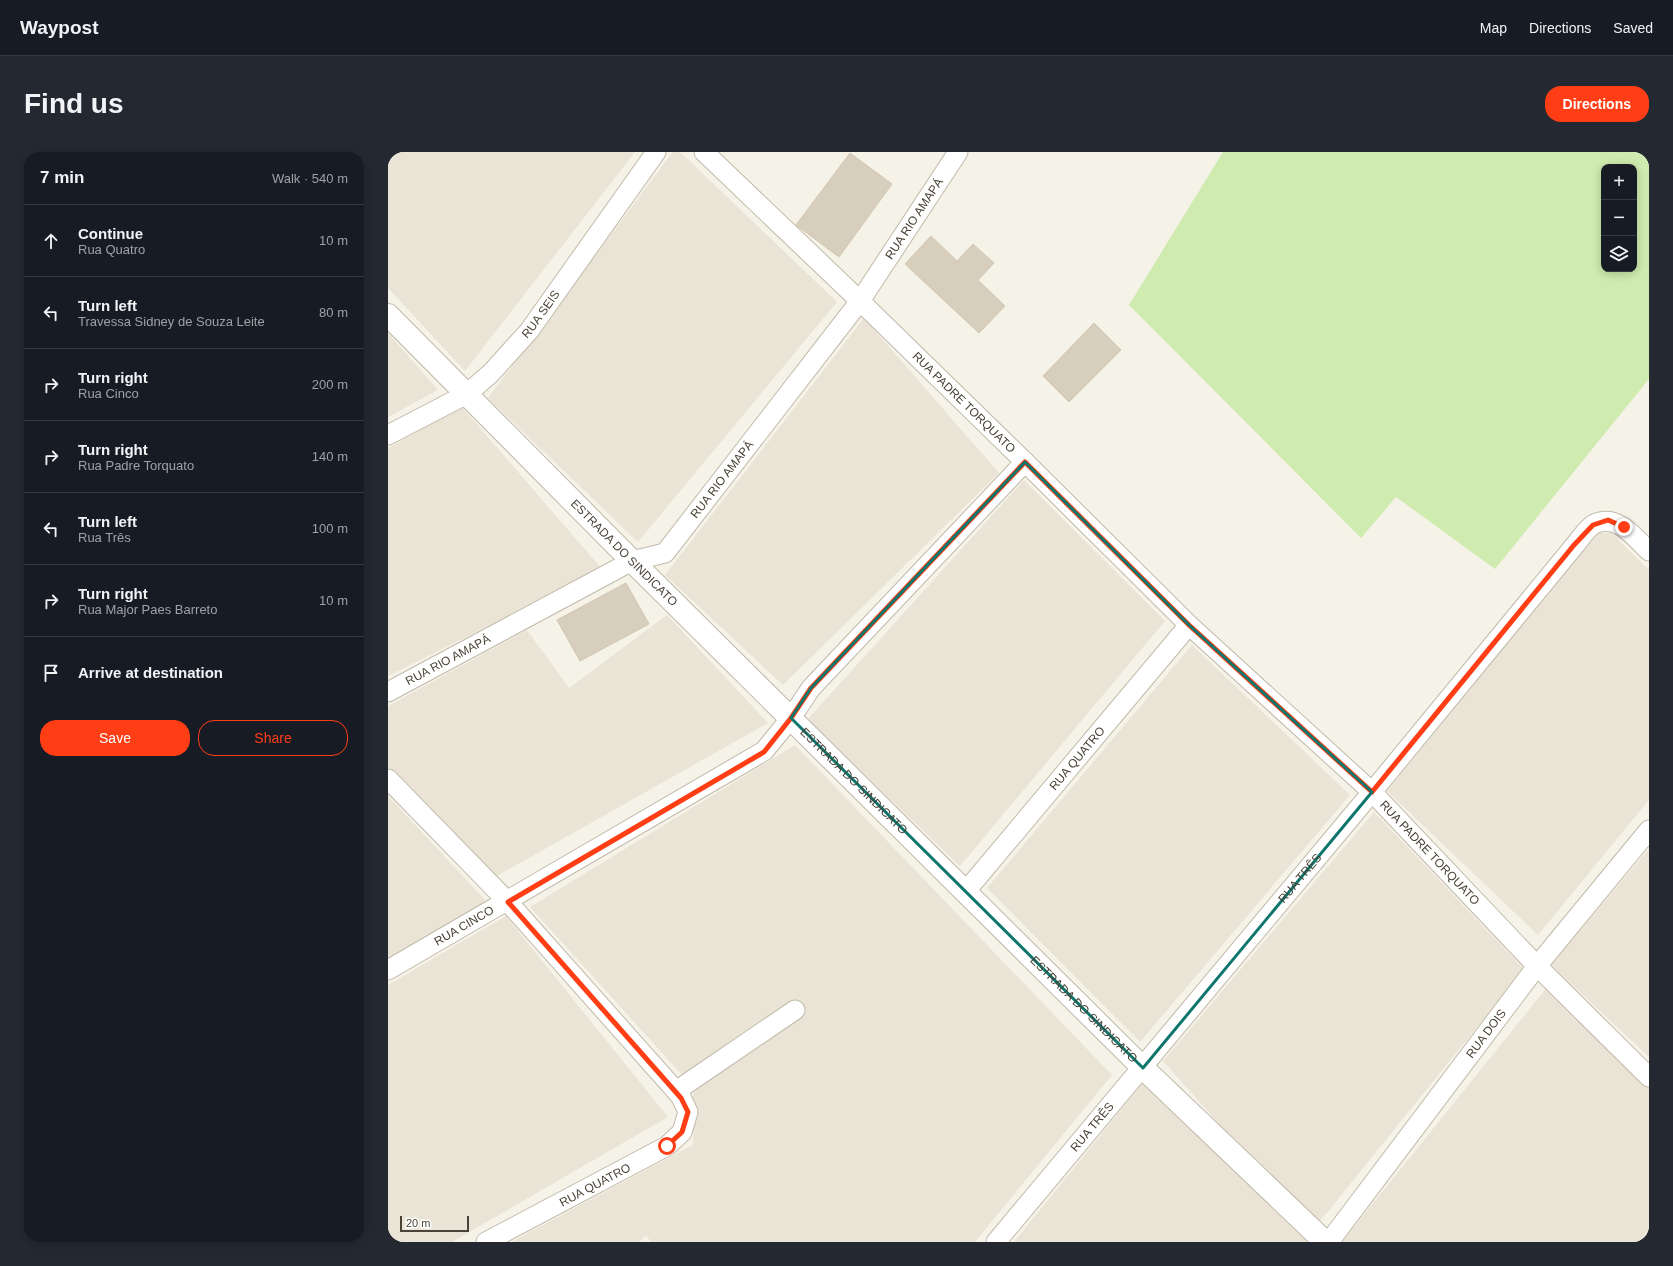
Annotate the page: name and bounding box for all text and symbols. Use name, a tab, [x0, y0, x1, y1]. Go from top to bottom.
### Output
text: Waypost	[20, 17, 98, 38]
text: Map	[1480, 20, 1507, 36]
text: Directions	[1529, 20, 1591, 36]
text: Saved	[1613, 20, 1653, 36]
button: Directions	[1545, 86, 1649, 122]
text: Find us	[24, 88, 124, 119]
map controls	[1601, 164, 1637, 272]
button: +	[1601, 164, 1637, 200]
text: 7 min	[40, 168, 84, 187]
text: Walk · 540 m	[272, 171, 348, 186]
street label: RUA RIO AMAPÁ	[882, 175, 946, 262]
button: −	[1601, 200, 1637, 236]
text: Continue	[78, 225, 143, 242]
icon: ahead	[40, 230, 62, 252]
text: 10 m	[319, 233, 348, 248]
button: layers	[1601, 236, 1637, 272]
text: Rua Quatro	[78, 242, 145, 257]
street label: RUA SEIS	[519, 288, 563, 341]
text: Turn left	[78, 297, 137, 314]
icon: left	[40, 302, 62, 324]
text: 80 m	[319, 305, 348, 320]
text: Travessa Sidney de Souza Leite	[78, 314, 265, 329]
street label: RUA PADRE TORQUATO	[910, 349, 1018, 456]
text: Turn right	[78, 369, 148, 386]
icon: right	[40, 374, 62, 396]
text: 200 m	[312, 377, 348, 392]
text: Rua Cinco	[78, 386, 139, 401]
street label: RUA RIO AMAPÁ	[688, 437, 756, 521]
text: Turn right	[78, 441, 148, 458]
icon: right	[40, 446, 62, 468]
text: 140 m	[312, 449, 348, 464]
text: Rua Padre Torquato	[78, 458, 194, 473]
street label: ESTRADA DO SINDICATO	[568, 496, 680, 609]
text: Turn left	[78, 513, 137, 530]
icon: left	[40, 518, 62, 540]
route end	[1615, 518, 1633, 536]
text: 100 m	[312, 521, 348, 536]
text: Rua Três	[78, 530, 131, 545]
text: Turn right	[78, 585, 148, 602]
icon: right	[40, 590, 62, 612]
text: 10 m	[319, 593, 348, 608]
text: Rua Major Paes Barreto	[78, 602, 217, 617]
street label: RUA RIO AMAPÁ	[403, 631, 493, 688]
icon: arrive	[40, 662, 62, 684]
text: Arrive at destination	[78, 664, 223, 681]
button: Save	[40, 720, 190, 756]
button: Share	[198, 720, 348, 756]
street label: RUA QUATRO	[1047, 724, 1108, 793]
street label: ESTRADA DO SINDICATO	[797, 725, 910, 837]
street label: RUA PADRE TORQUATO	[1377, 798, 1482, 908]
street label: RUA TRÊS	[1275, 851, 1324, 906]
street label: RUA CINCO	[432, 903, 496, 949]
street label: ESTRADA DO SINDICATO	[1027, 953, 1140, 1065]
street label: RUA DOIS	[1463, 1006, 1509, 1061]
street label: RUA TRÊS	[1068, 1099, 1117, 1154]
route start	[658, 1137, 676, 1155]
street label: RUA QUATRO	[557, 1160, 633, 1210]
scale bar	[400, 1214, 469, 1233]
text: 20 m	[406, 1217, 430, 1229]

